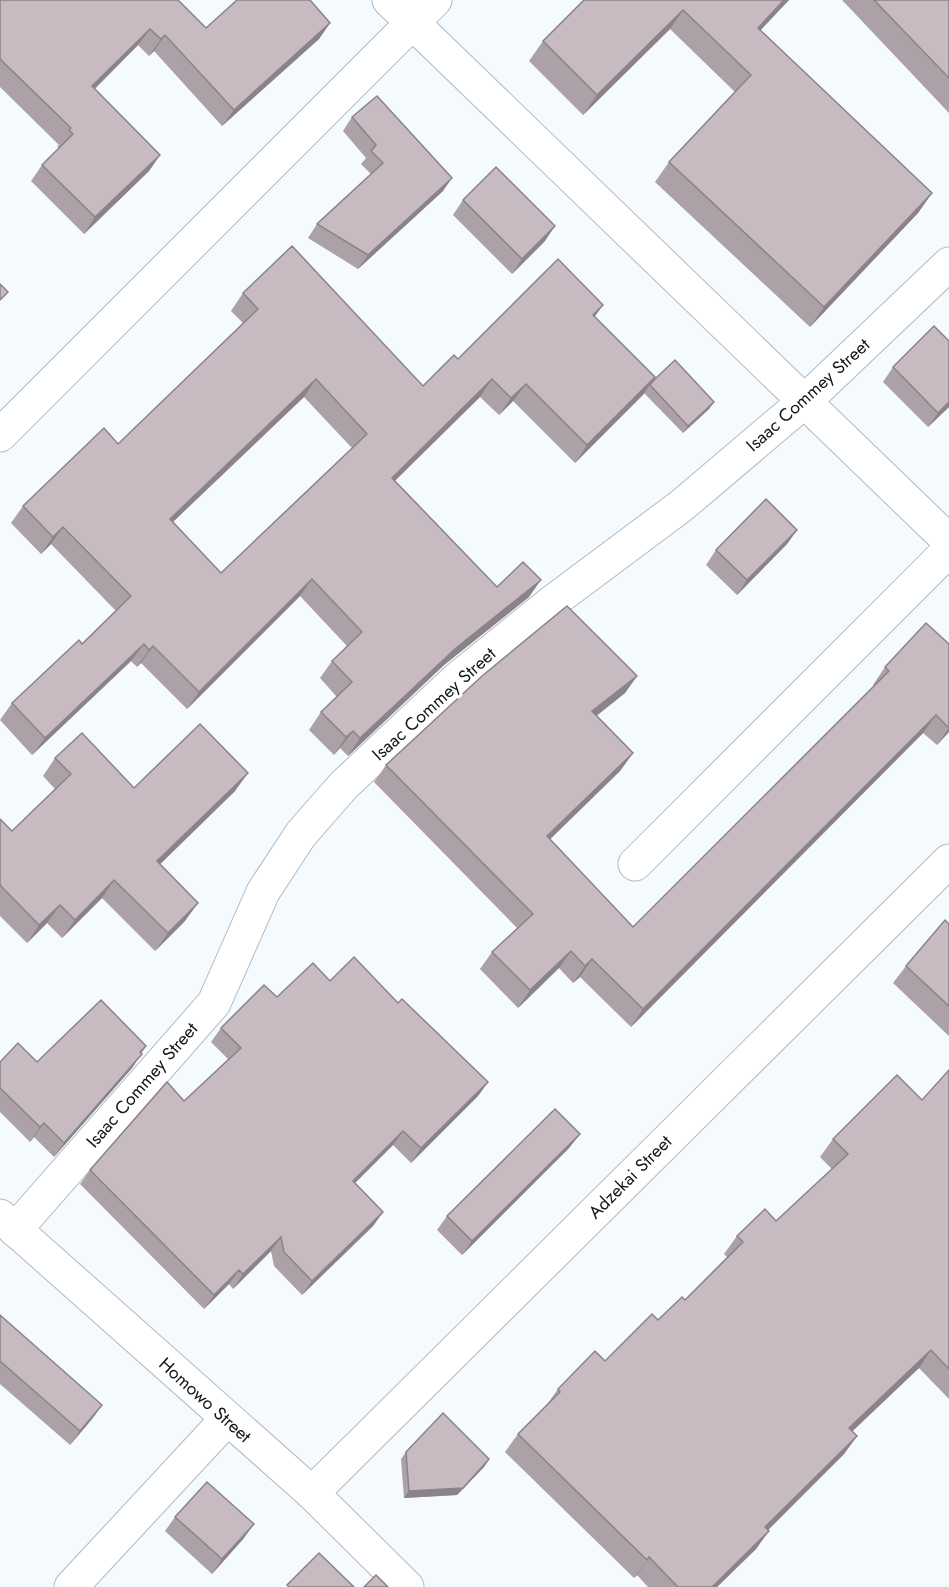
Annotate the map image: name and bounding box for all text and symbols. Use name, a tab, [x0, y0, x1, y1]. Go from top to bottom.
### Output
street label: Isaac Commey Street	[740, 332, 876, 458]
street label: Isaac Commey Street	[366, 641, 502, 767]
street label: Isaac Commey Street	[80, 1016, 204, 1153]
street label: Adzekai Street	[582, 1129, 678, 1225]
street label: Homowo Street	[153, 1351, 257, 1449]

